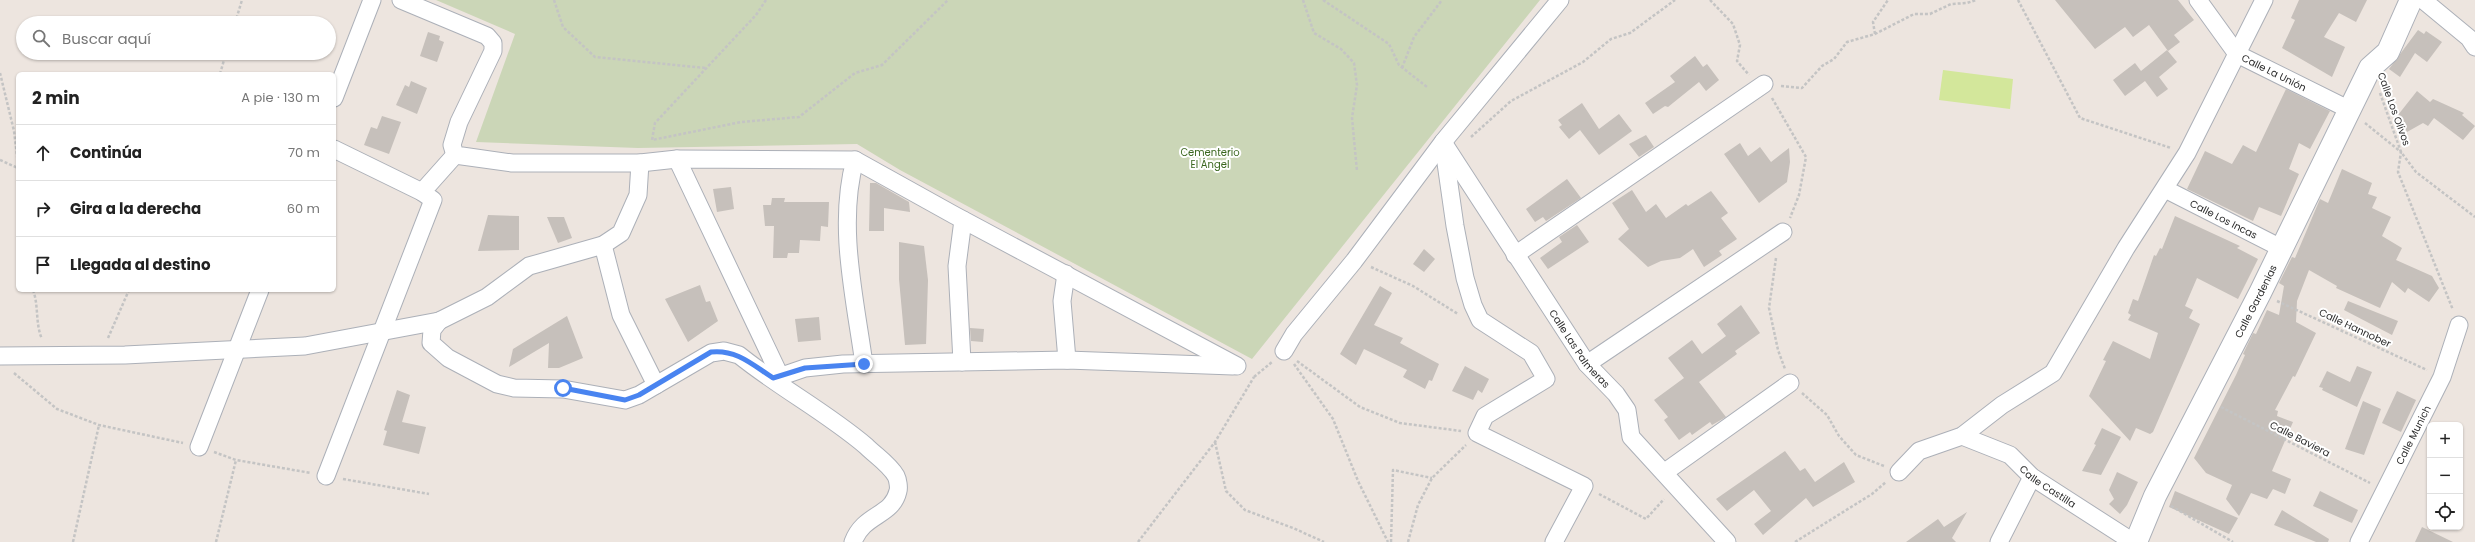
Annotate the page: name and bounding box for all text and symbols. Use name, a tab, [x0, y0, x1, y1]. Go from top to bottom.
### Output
search box	[16, 16, 336, 60]
icon: search	[30, 27, 52, 49]
text: Buscar aquí	[62, 28, 151, 49]
street label: Calle La Unión	[2239, 50, 2309, 95]
street label: Calle Los Olivos	[2374, 70, 2414, 148]
text: 2 min	[32, 86, 80, 110]
text: A pie · 130 m	[241, 88, 320, 107]
icon: ahead	[32, 142, 54, 164]
text: Continúa	[70, 142, 142, 163]
text: 70 m	[288, 143, 320, 162]
park label: Cementerio El Ángel	[1180, 145, 1240, 172]
street label: Calle Los Incas	[2187, 195, 2260, 242]
icon: right	[32, 198, 54, 220]
text: Gira a la derecha	[70, 198, 201, 219]
text: 60 m	[287, 199, 320, 218]
icon: arrive	[32, 254, 54, 276]
text: Llegada al destino	[70, 254, 211, 275]
street label: Calle Gardenias	[2231, 262, 2280, 340]
street label: Calle Hannober	[2317, 305, 2394, 351]
street label: Calle Las Palmeras	[1546, 306, 1614, 391]
route end	[855, 355, 873, 373]
route start	[554, 379, 572, 397]
street label: Calle Munich	[2392, 403, 2434, 467]
street label: Calle Baviera	[2267, 417, 2333, 461]
map controls	[2427, 422, 2463, 530]
button: +	[2427, 422, 2463, 458]
button: −	[2427, 458, 2463, 494]
street label: Calle Castilla	[2016, 461, 2079, 511]
button: locate	[2427, 494, 2463, 530]

